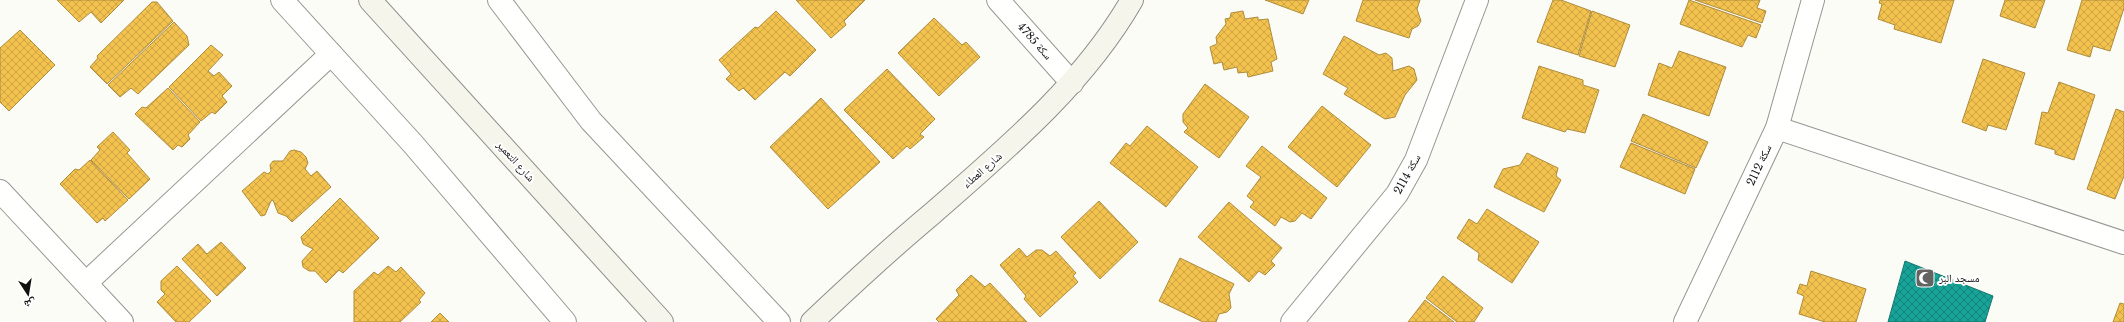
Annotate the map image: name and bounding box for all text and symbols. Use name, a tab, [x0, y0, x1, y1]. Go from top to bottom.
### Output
street label: سكة 4785	[1015, 19, 1055, 63]
street label: شارع التعمير	[493, 137, 538, 184]
street label: سكة 2112	[1743, 142, 1775, 188]
street label: شارع العطاء	[959, 149, 1005, 191]
street label: سكة 2114	[1390, 152, 1424, 196]
mosque icon: مسجد البر	[1914, 267, 1936, 289]
place label: مسجد البر	[1938, 271, 1980, 285]
north arrow	[8, 274, 48, 314]
text: ش	[22, 295, 37, 312]

